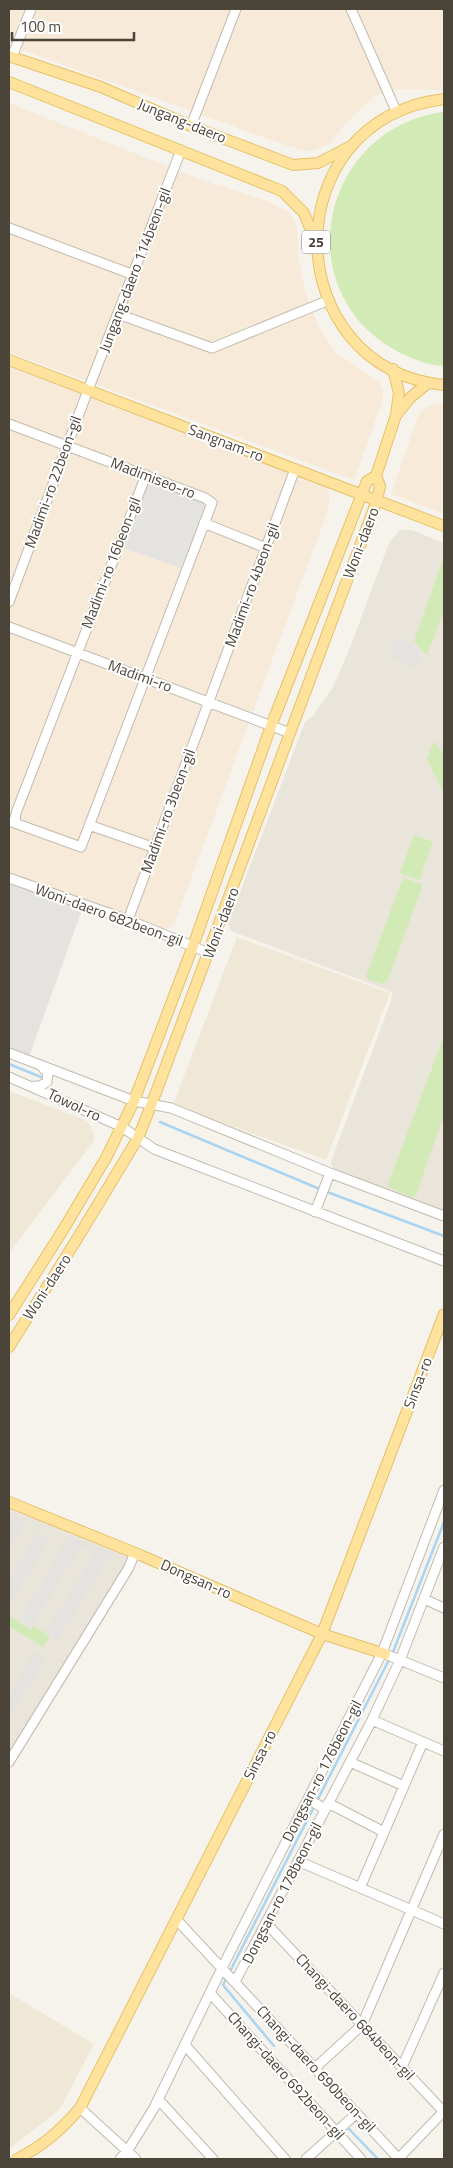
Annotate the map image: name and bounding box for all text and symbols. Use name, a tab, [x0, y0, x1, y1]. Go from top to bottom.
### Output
scale bar	[12, 10, 135, 42]
text: 100 m	[20, 15, 61, 38]
street label: Jungang-daero	[134, 92, 230, 149]
street label: Jungang-daero 114beon-gil	[92, 184, 177, 355]
road number: 25	[302, 230, 330, 253]
street label: Madimi-ro 22beon-gil	[18, 412, 87, 551]
street label: Sangnam-ro	[185, 418, 267, 467]
street label: Madimiseo-ro	[107, 451, 199, 504]
street label: Madimi-ro 16beon-gil	[75, 494, 146, 632]
street label: Woni-daero	[336, 504, 385, 582]
street label: Madimi-ro 4beon-gil	[218, 519, 285, 650]
street label: Madimi-ro	[105, 653, 176, 698]
street label: Madimi-ro 3beon-gil	[134, 745, 201, 876]
street label: Woni-daero 682beon-gil	[32, 877, 186, 952]
street label: Woni-daero	[196, 884, 245, 962]
street label: Towol-ro	[44, 1082, 105, 1127]
street label: Woni-daero	[17, 1249, 77, 1324]
street label: Sinsa-ro	[397, 1354, 438, 1412]
street label: Dongsan-ro	[157, 1553, 235, 1604]
street label: Dongsan-ro 176beon-gil	[276, 1696, 367, 1846]
street label: Sinsa-ro	[237, 1726, 282, 1784]
street label: Dongsan-ro 178beon-gil	[236, 1818, 327, 1968]
street label: Changi-daero 684beon-gil	[290, 1948, 420, 2085]
street label: Changi-daero 690beon-gil	[251, 2000, 381, 2137]
street label: Changi-daero 692beon-gil	[222, 2006, 351, 2145]

